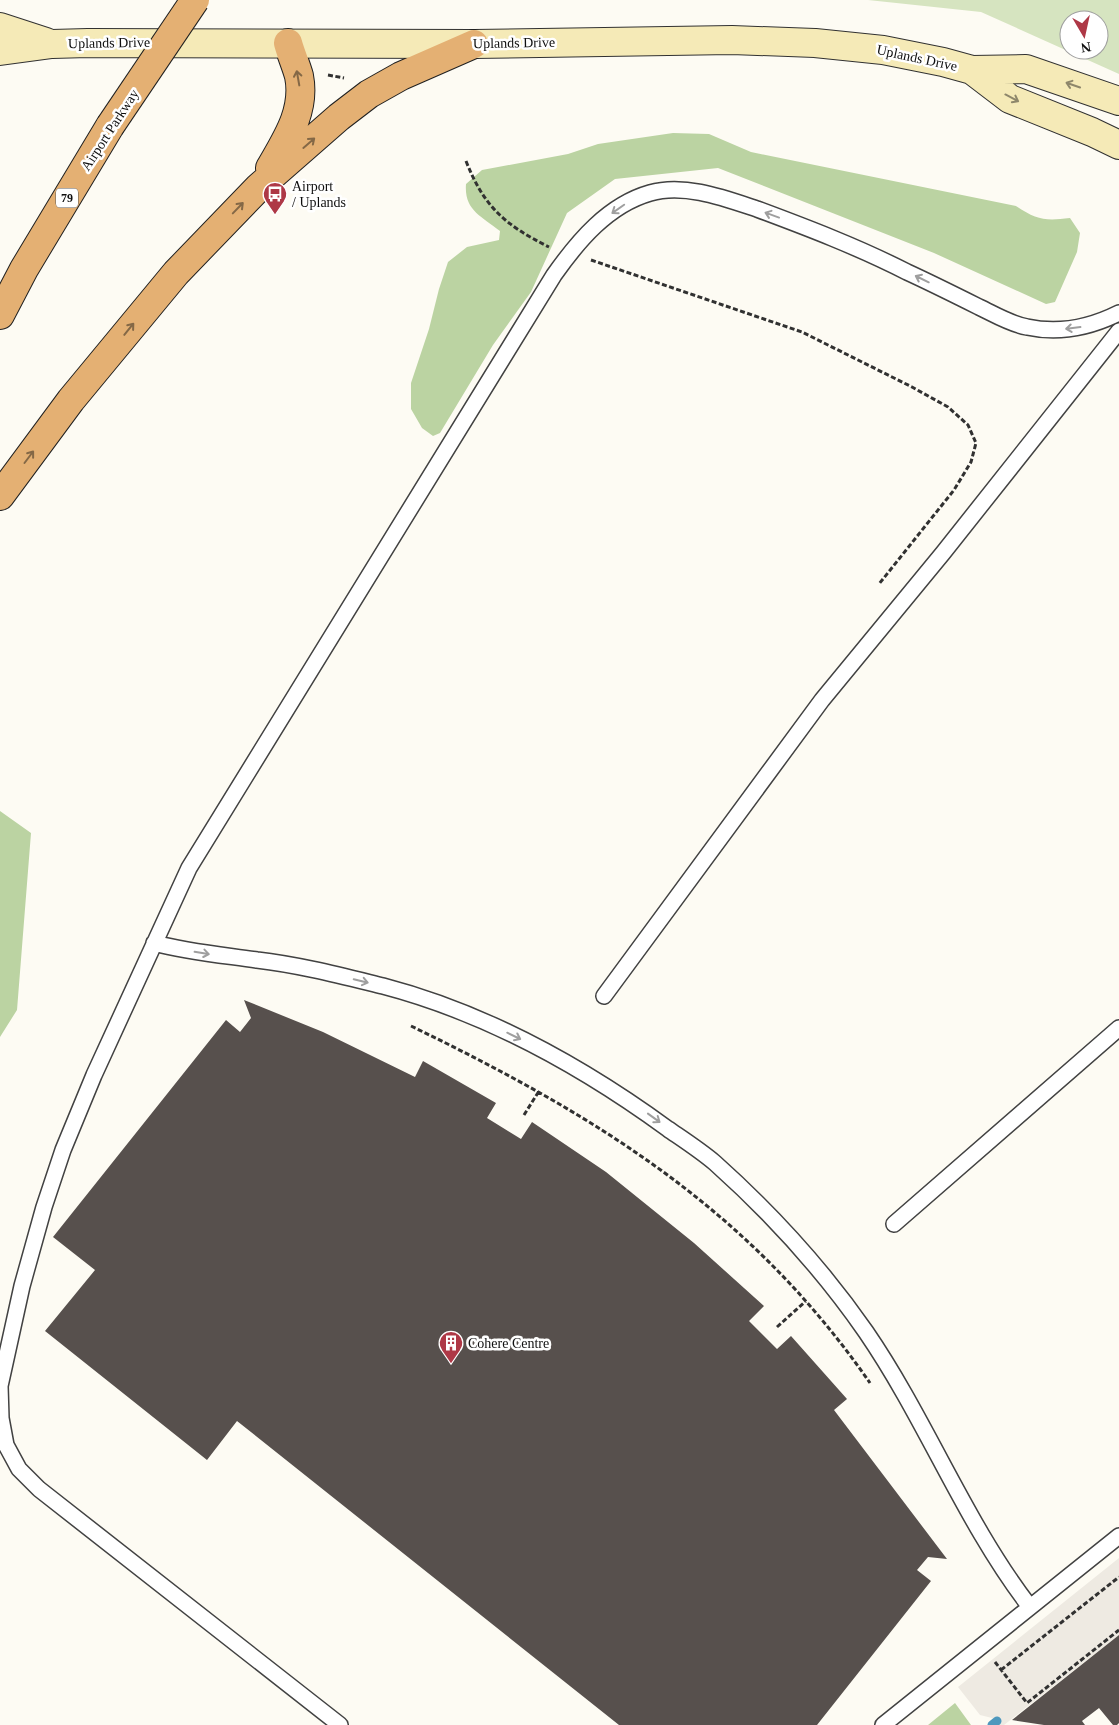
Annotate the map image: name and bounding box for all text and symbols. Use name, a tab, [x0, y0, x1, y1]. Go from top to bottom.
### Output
north arrow	[1059, 10, 1109, 60]
street label: Uplands Drive	[68, 35, 150, 51]
street label: Uplands Drive	[473, 35, 555, 51]
text: N	[1080, 39, 1092, 56]
street label: Uplands Drive	[875, 42, 959, 74]
one-way arrow	[293, 71, 302, 87]
one-way arrow	[1065, 80, 1081, 89]
street label: Airport Parkway	[78, 87, 142, 173]
one-way arrow	[1004, 94, 1019, 103]
one-way arrow	[302, 138, 315, 149]
place label: Airport / Uplands	[292, 179, 346, 210]
bus stop icon: Airport / Uplands	[262, 181, 288, 215]
road number: 79	[56, 188, 78, 208]
one-way arrow	[232, 202, 244, 215]
one-way arrow	[611, 204, 625, 214]
one-way arrow	[765, 210, 780, 219]
one-way arrow	[914, 274, 929, 284]
one-way arrow	[124, 323, 135, 336]
one-way arrow	[1065, 323, 1081, 333]
one-way arrow	[24, 450, 34, 464]
one-way arrow	[193, 949, 209, 959]
one-way arrow	[353, 977, 369, 986]
one-way arrow	[506, 1032, 521, 1041]
one-way arrow	[647, 1113, 660, 1124]
building icon: Cohere Centre	[438, 1330, 464, 1364]
place label: Cohere Centre	[468, 1336, 549, 1351]

